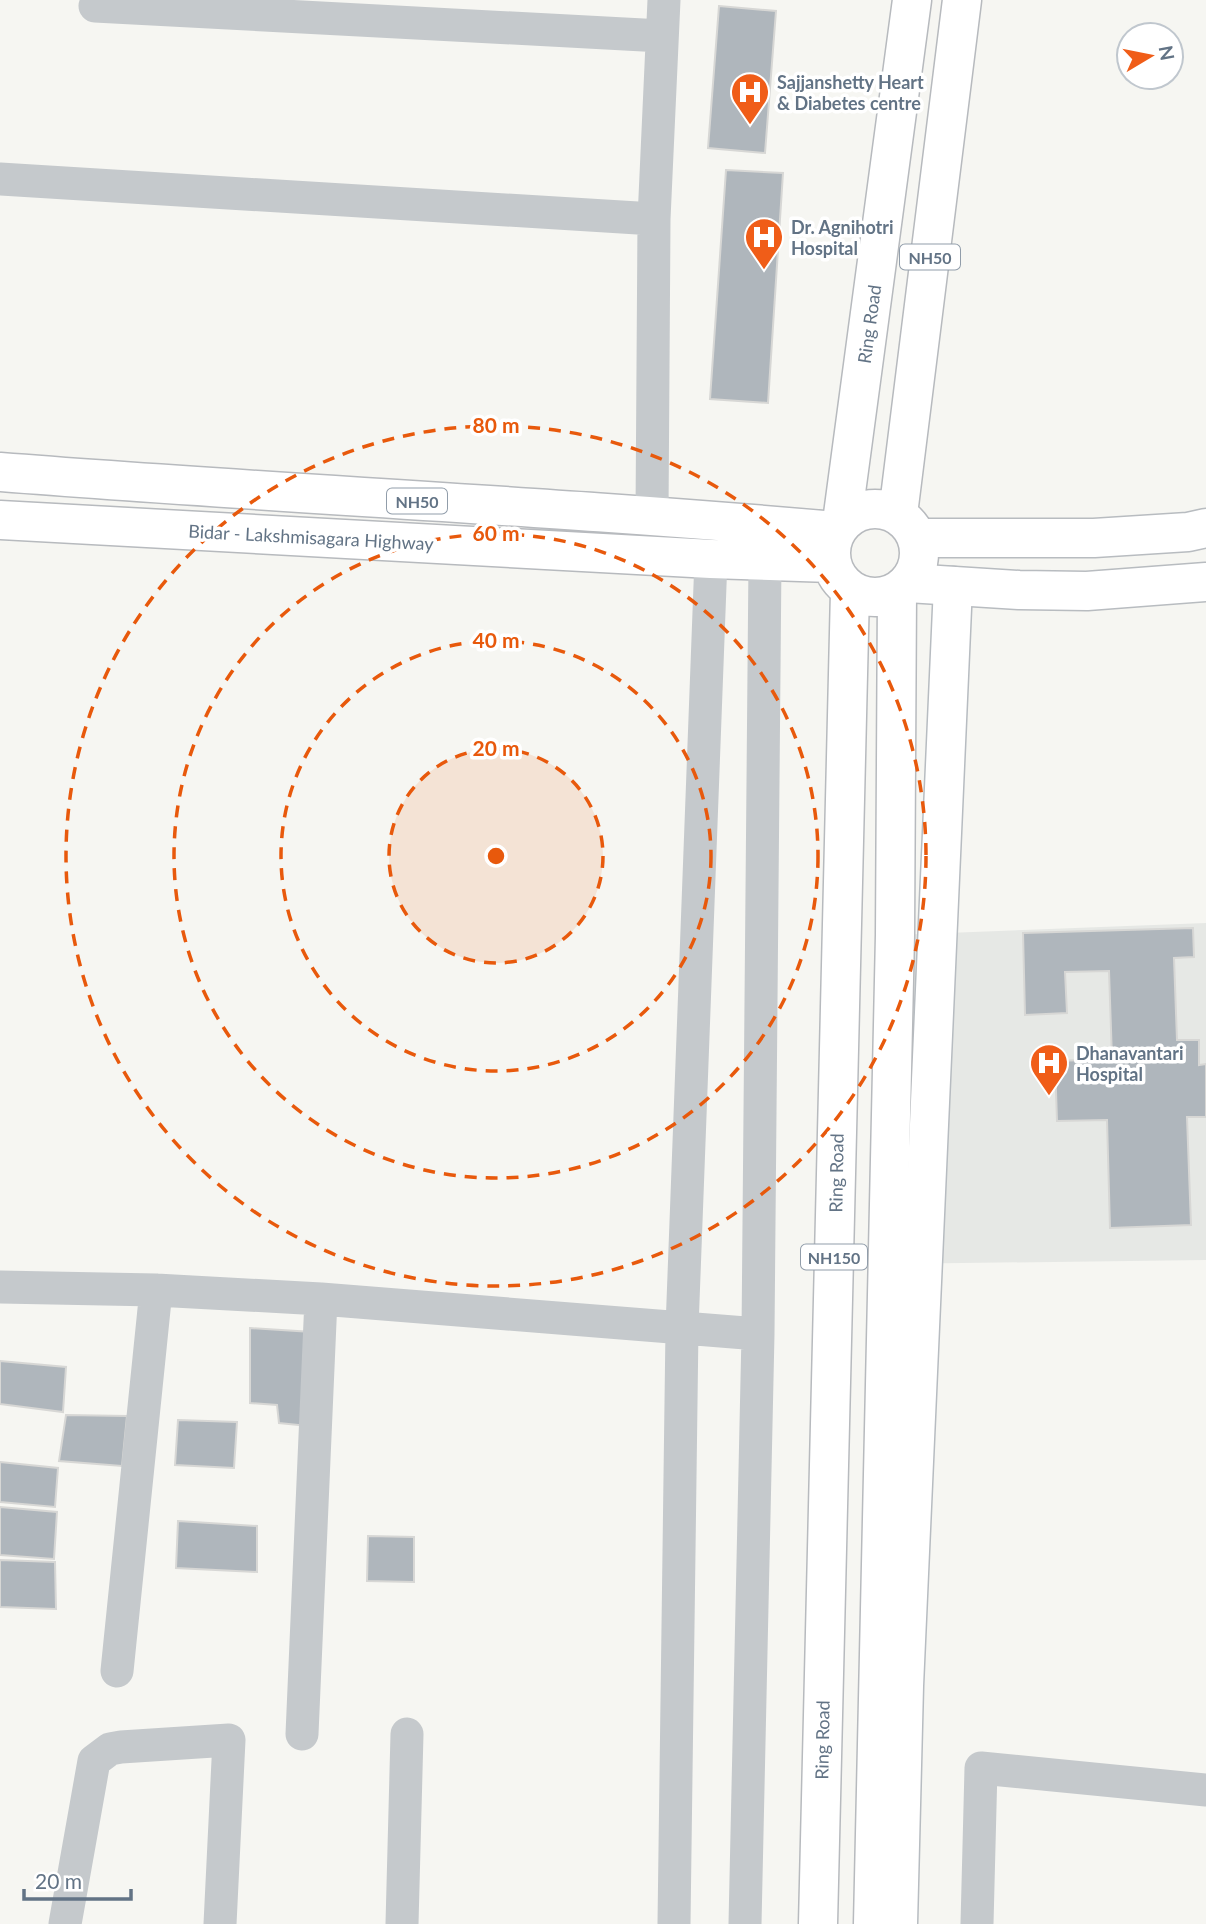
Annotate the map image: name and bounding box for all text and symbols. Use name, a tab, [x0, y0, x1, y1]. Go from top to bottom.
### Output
north arrow	[1115, 21, 1185, 91]
text: N	[1155, 44, 1180, 62]
hospital icon: Sajjanshetty Heart & Diabetes centre	[729, 71, 771, 126]
place label: Sajjanshetty Heart & Diabetes centre	[777, 71, 924, 114]
hospital icon: Dr. Agnihotri Hospital	[743, 216, 785, 271]
place label: Dr. Agnihotri Hospital	[791, 216, 894, 259]
road number: NH50	[900, 244, 960, 270]
street label: Ring Road	[853, 283, 885, 365]
text: 80 m	[472, 412, 520, 437]
road number: NH50	[387, 488, 447, 514]
street label: Bidar - Lakshmisagara Highway	[188, 520, 435, 554]
text: 60 m	[472, 520, 520, 545]
text: 40 m	[472, 627, 520, 652]
text: 20 m	[472, 735, 520, 760]
centre of rings	[484, 844, 508, 868]
hospital icon: Dhanavantari Hospital	[1028, 1042, 1070, 1097]
place label: Dhanavantari Hospital	[1076, 1042, 1183, 1085]
street label: Ring Road	[824, 1133, 848, 1213]
road number: NH150	[801, 1245, 867, 1270]
street label: Ring Road	[810, 1700, 834, 1780]
scale bar	[24, 1857, 131, 1901]
text: 20 m	[35, 1868, 82, 1893]

